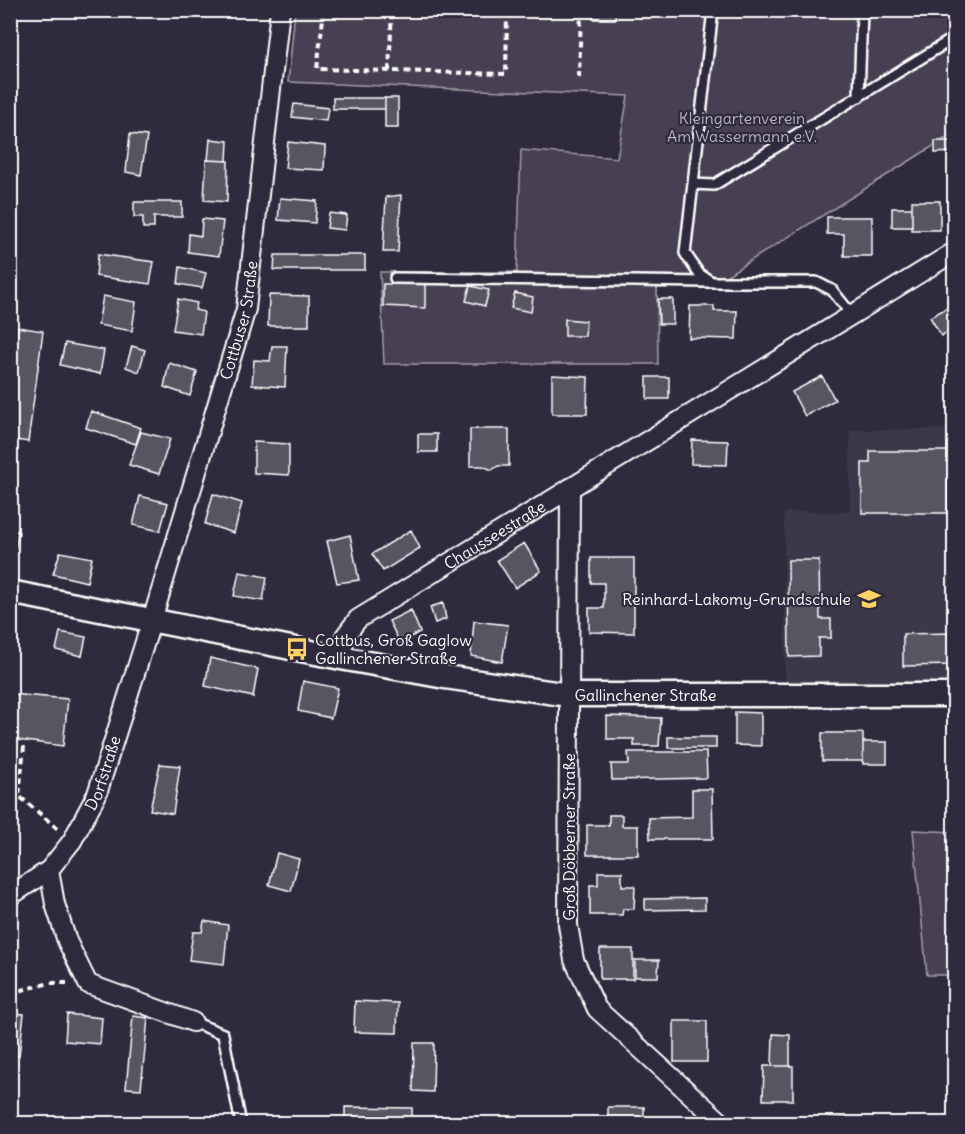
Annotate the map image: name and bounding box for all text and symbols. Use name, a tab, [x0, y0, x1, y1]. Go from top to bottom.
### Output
park label: Kleingartenverein Am Wassermann e.V.	[667, 108, 817, 146]
street label: Cottbuser Straße	[215, 260, 261, 382]
street label: Chausseestraße	[440, 496, 549, 574]
school or university icon: Reinhard-Lakomy-Grundschule	[856, 586, 882, 612]
place label: Reinhard-Lakomy-Grundschule	[622, 589, 851, 609]
place label: Cottbus, Groß Gaglow Gallinchener Straße	[315, 630, 472, 668]
bus stop icon: Cottbus, Groß Gaglow Gallinchener Straße	[284, 636, 310, 662]
street label: Gallinchener Straße	[575, 685, 716, 705]
street label: Dorfstraße	[80, 733, 125, 814]
street label: Groß Döbberner Straße	[559, 753, 579, 921]

